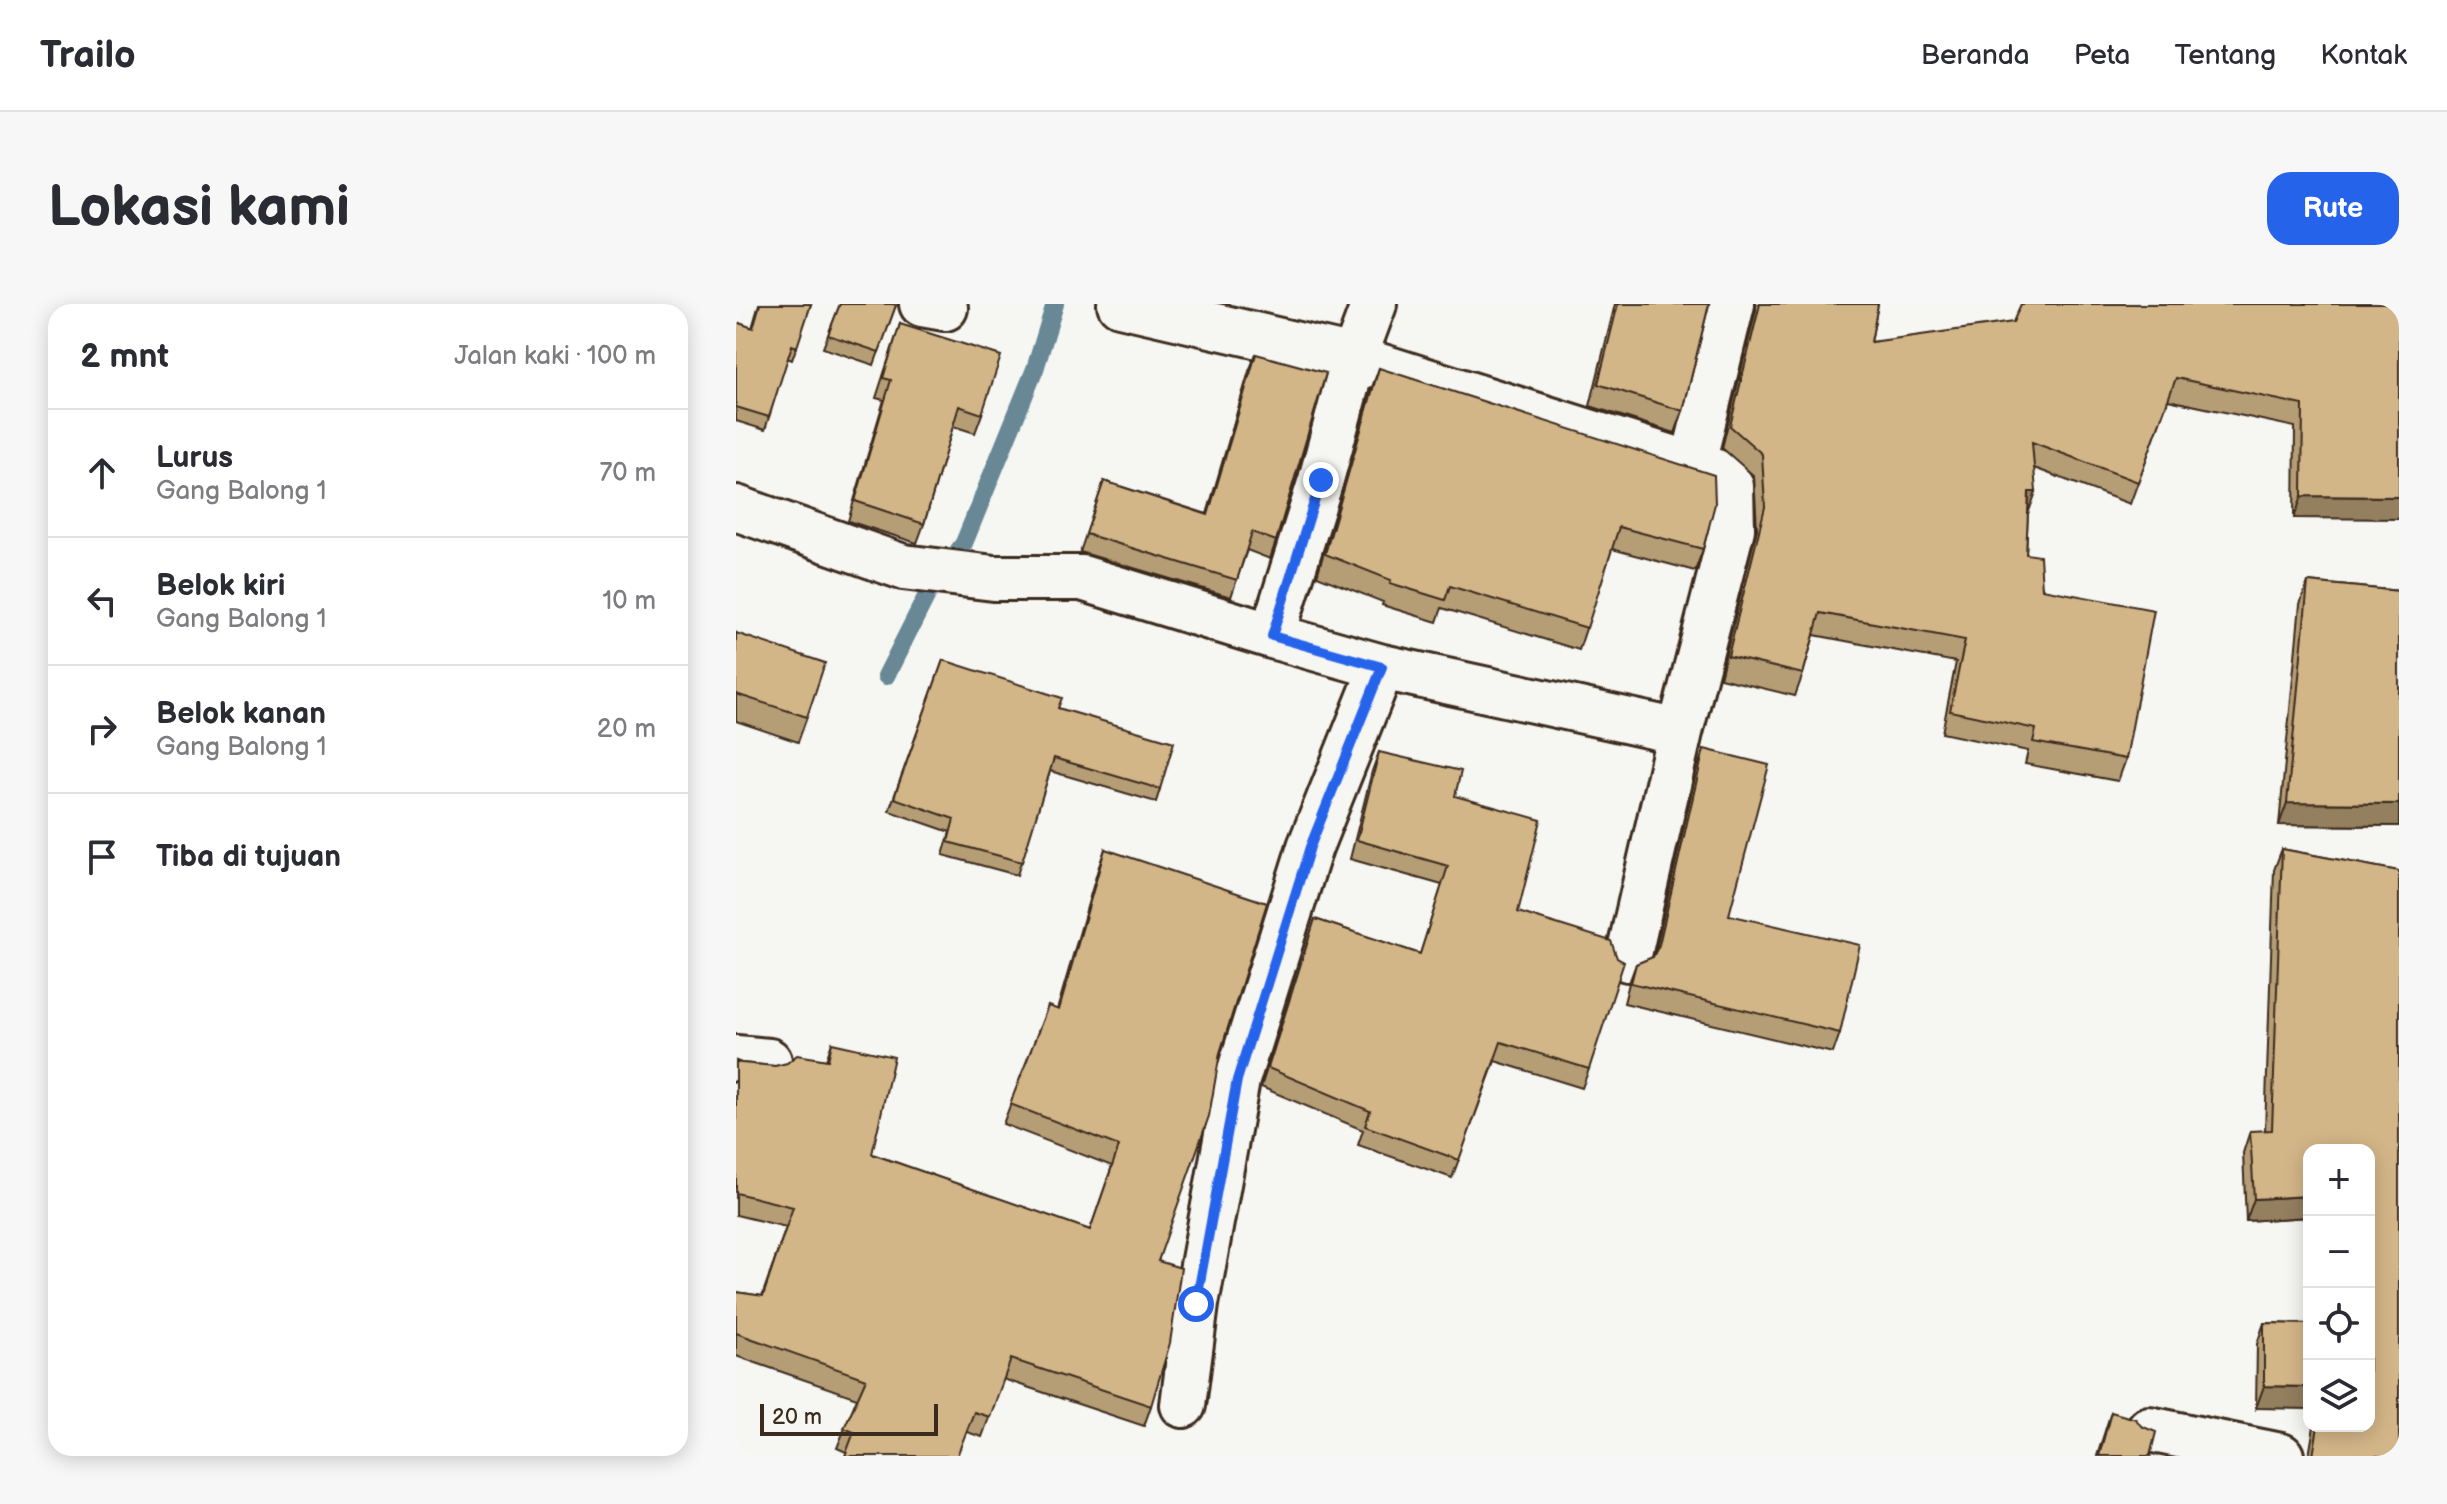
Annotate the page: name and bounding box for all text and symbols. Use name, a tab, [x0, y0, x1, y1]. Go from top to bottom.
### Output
text: Trailo	[40, 33, 136, 78]
text: Beranda	[1921, 39, 2030, 72]
text: Peta	[2074, 39, 2130, 72]
text: Tentang	[2174, 39, 2276, 72]
text: Kontak	[2320, 39, 2407, 72]
button: Rute	[2267, 172, 2399, 245]
text: Lokasi kami	[48, 175, 350, 242]
text: 2 mnt	[80, 336, 169, 377]
text: Jalan kaki · 100 m	[454, 341, 656, 372]
text: Lurus	[156, 440, 233, 476]
icon: ahead	[80, 451, 124, 495]
text: 70 m	[599, 458, 656, 489]
route end	[1303, 462, 1339, 498]
text: Gang Balong 1	[156, 476, 327, 507]
text: Belok kiri	[156, 568, 285, 604]
icon: left	[80, 579, 124, 623]
text: 10 m	[602, 586, 656, 617]
text: Gang Balong 1	[156, 604, 327, 635]
text: Belok kanan	[156, 696, 326, 732]
icon: right	[80, 707, 124, 751]
text: 20 m	[597, 714, 656, 745]
text: Gang Balong 1	[156, 732, 327, 763]
icon: arrive	[80, 835, 124, 879]
text: Tiba di tujuan	[156, 839, 341, 875]
map controls	[2303, 1144, 2375, 1432]
button: +	[2303, 1144, 2375, 1216]
button: −	[2303, 1216, 2375, 1288]
route start	[1178, 1286, 1214, 1322]
button: locate	[2303, 1288, 2375, 1360]
button: layers	[2303, 1360, 2375, 1432]
scale bar	[760, 1400, 938, 1436]
text: 20 m	[772, 1404, 822, 1431]

